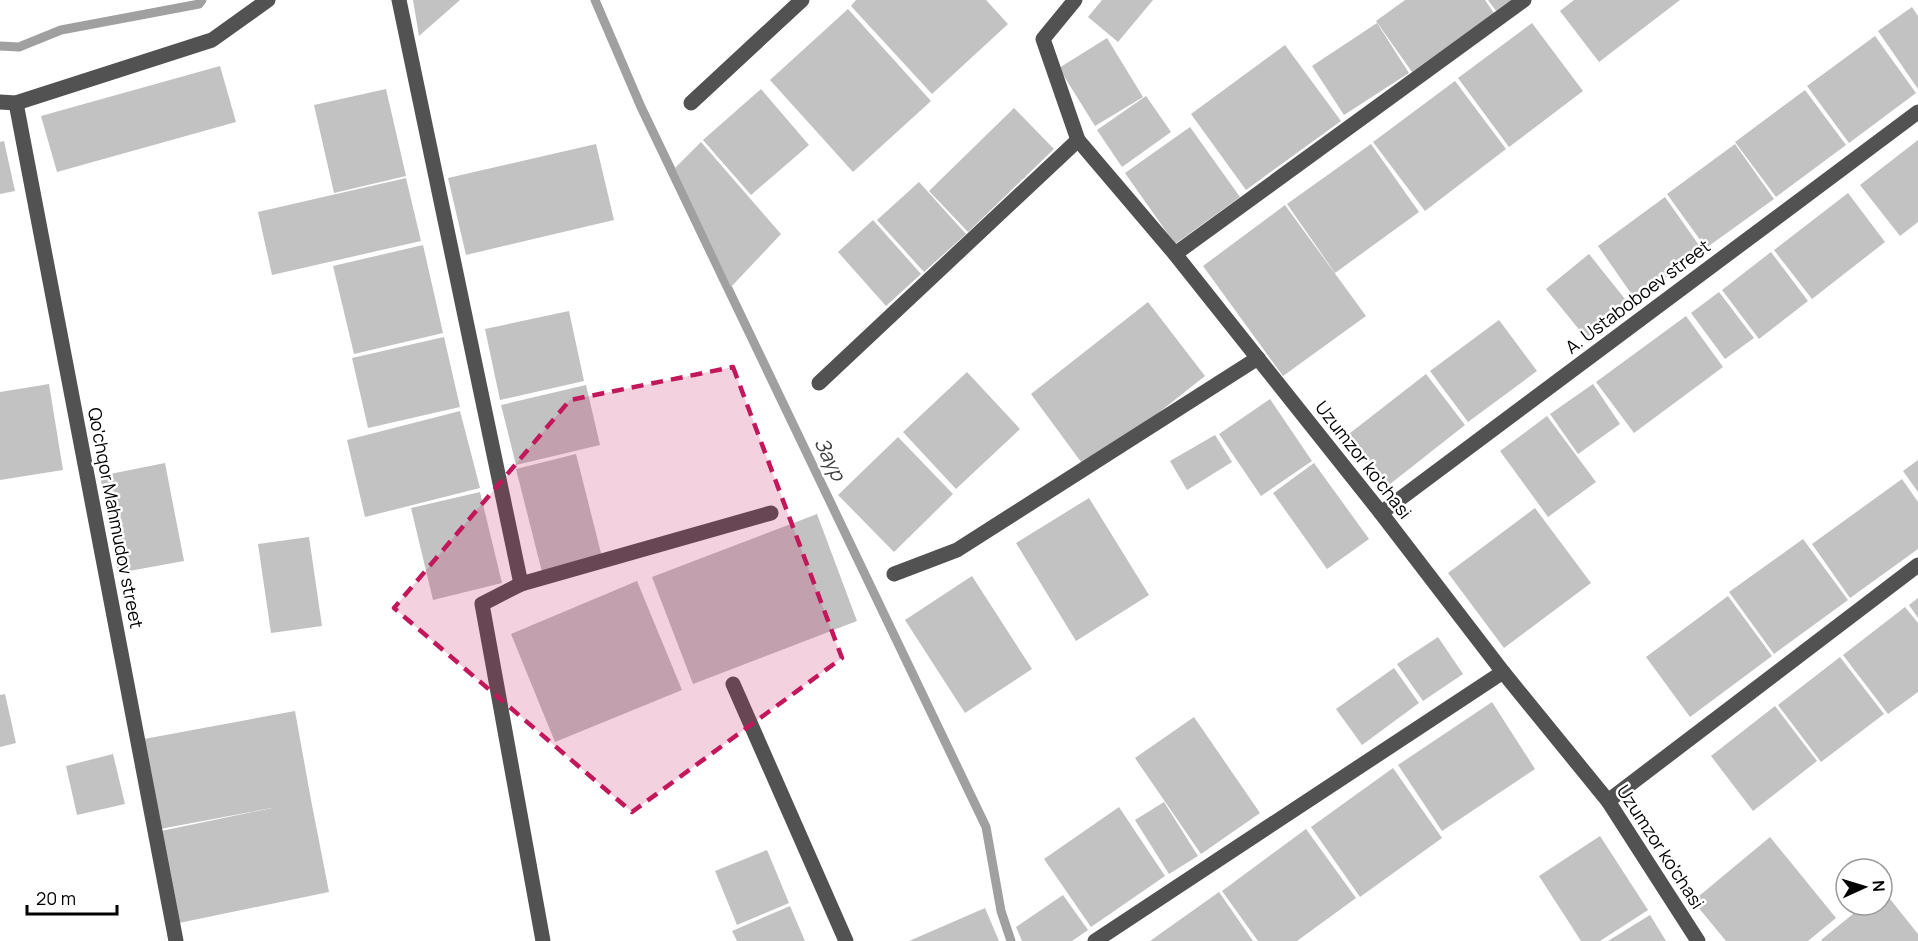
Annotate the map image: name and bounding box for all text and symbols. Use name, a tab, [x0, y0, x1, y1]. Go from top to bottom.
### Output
street label: A. Ustaboboev street	[1560, 234, 1715, 359]
street label: Uzumzor ko'chasi	[1310, 395, 1417, 523]
street label: Qo'chqor Mahmudov street	[83, 405, 149, 630]
water label: Заур	[808, 433, 853, 486]
street label: Uzumzor ko'chasi	[1612, 780, 1710, 913]
north arrow	[1834, 857, 1894, 917]
scale bar	[27, 878, 117, 916]
text: N	[1868, 879, 1890, 892]
text: 20 m	[36, 886, 76, 910]

